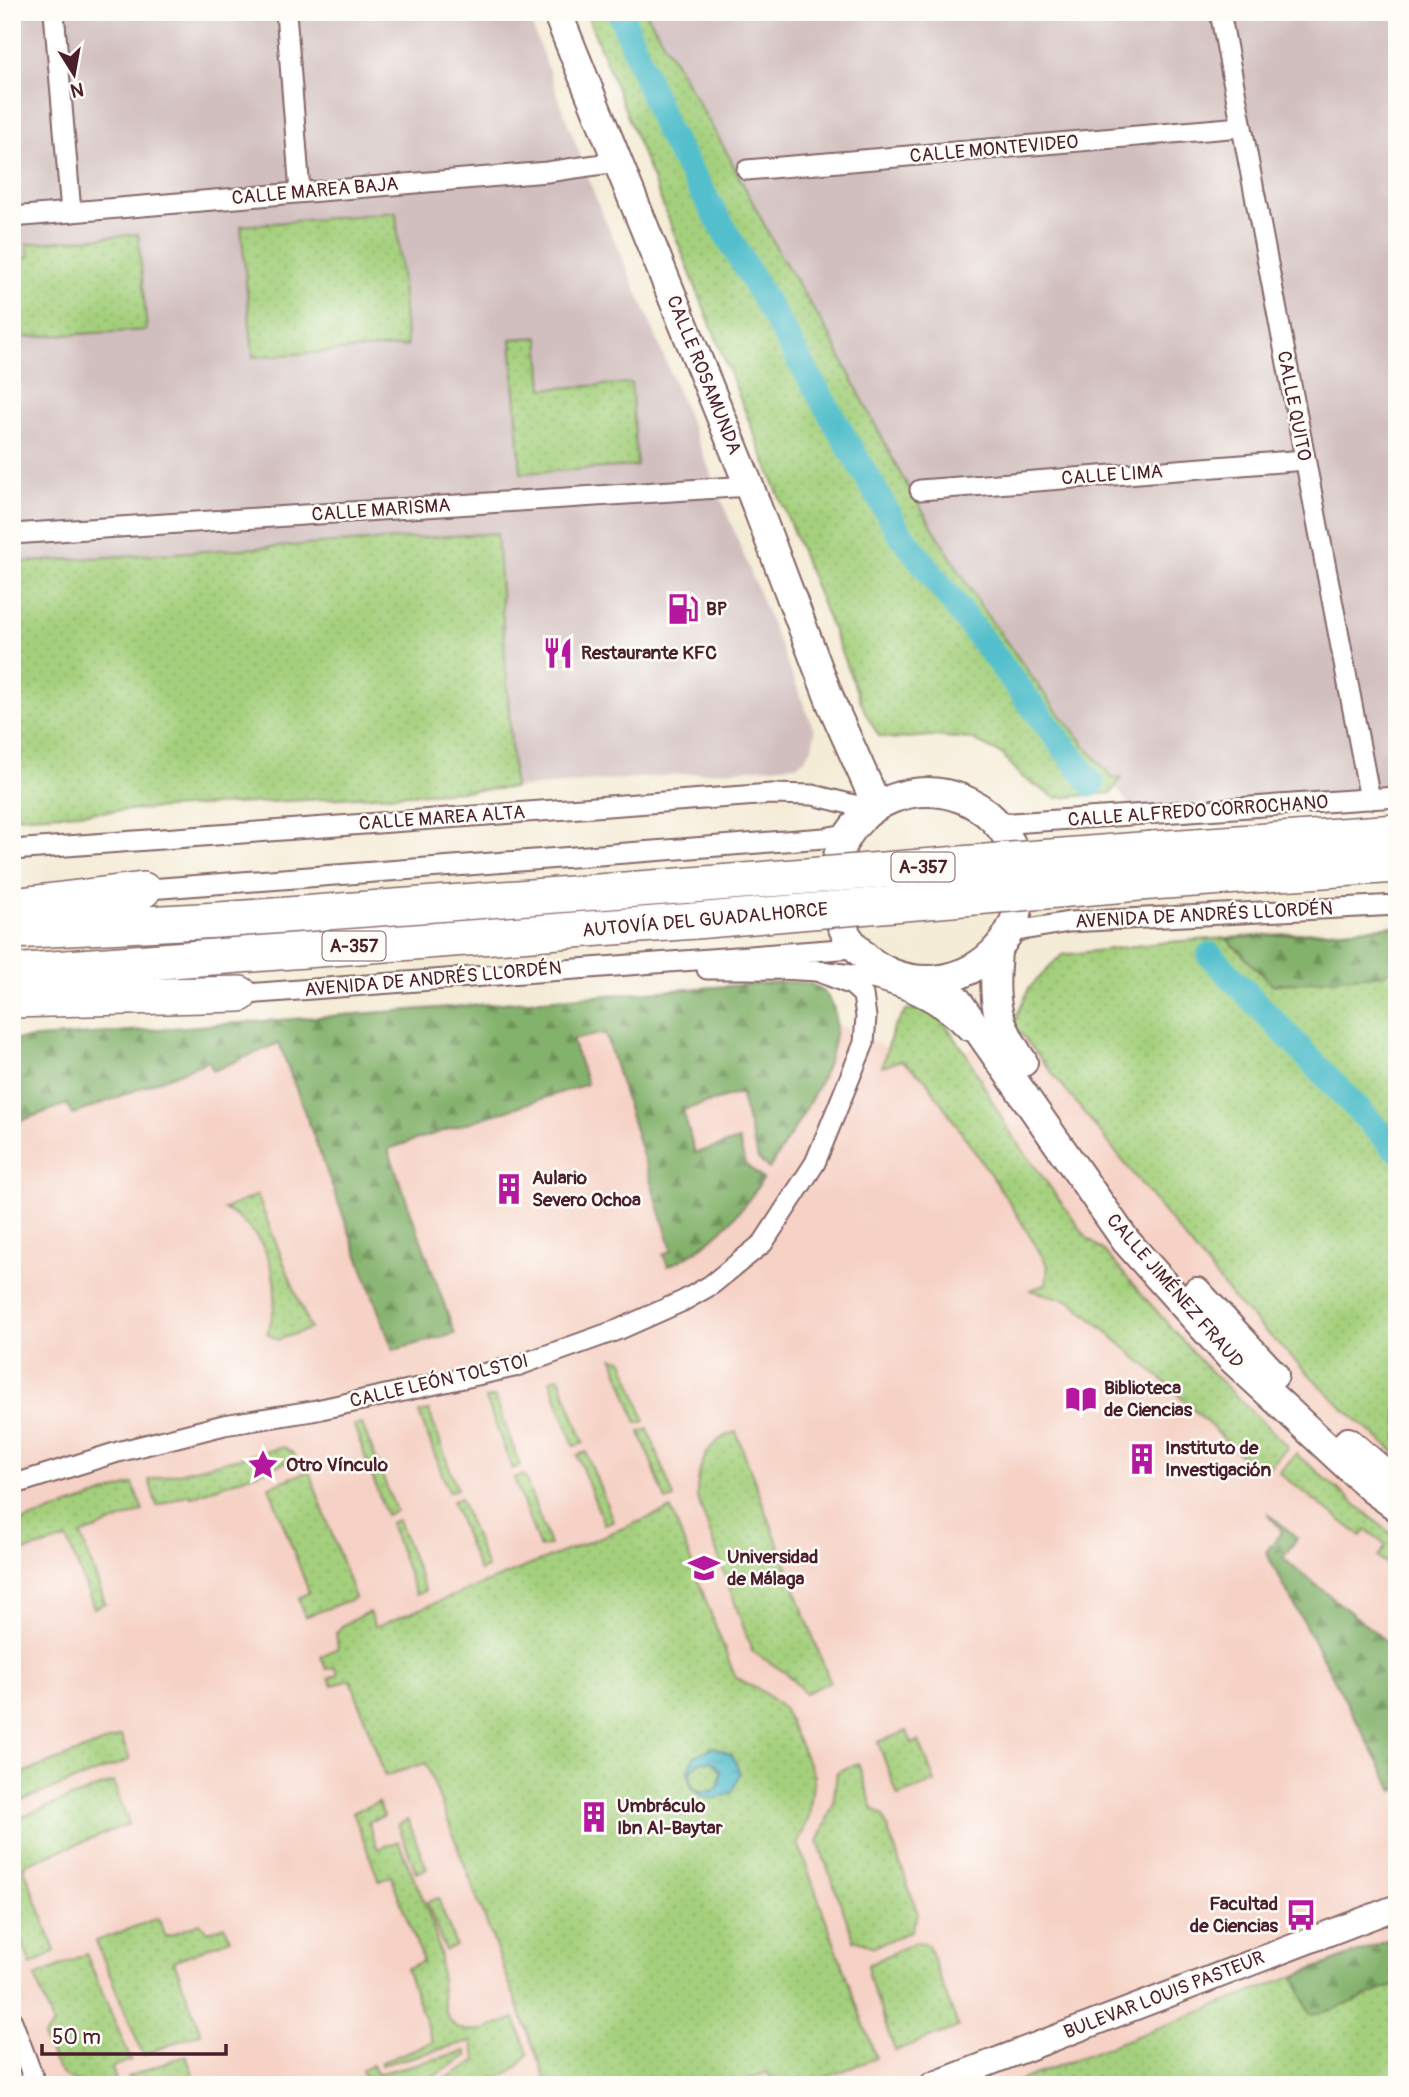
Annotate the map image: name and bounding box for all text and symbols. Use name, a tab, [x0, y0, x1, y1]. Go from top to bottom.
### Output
north arrow	[38, 38, 108, 108]
text: N	[68, 77, 86, 103]
street label: CALLE MONTEVIDEO	[909, 130, 1079, 168]
street label: CALLE MAREA BAJA	[231, 172, 399, 210]
street label: CALLE ROSAMUNDA	[661, 292, 747, 458]
street label: CALLE QUITO	[1272, 349, 1316, 463]
street label: CALLE LIMA	[1060, 459, 1164, 491]
street label: CALLE MARISMA	[311, 493, 451, 527]
fuel station icon: BP	[666, 592, 700, 626]
place label: BP	[706, 597, 728, 621]
restaurant icon: Restaurante KFC	[541, 636, 575, 670]
place label: Restaurante KFC	[581, 641, 717, 665]
street label: CALLE ALFREDO CORROCHANO	[1067, 790, 1329, 832]
street label: CALLE MAREA ALTA	[358, 800, 526, 836]
road number: A-357	[892, 852, 954, 882]
street label: AVENIDA DE ANDRÉS LLORDÉN	[1075, 896, 1333, 934]
street label: AUTOVÍA DEL GUADALHORCE	[581, 897, 829, 943]
road number: A-357	[322, 931, 386, 960]
street label: AVENIDA DE ANDRÉS LLORDÉN	[304, 956, 562, 1002]
place label: Aulario Severo Ochoa	[532, 1166, 641, 1212]
building icon: Aulario Severo Ochoa	[492, 1172, 526, 1206]
street label: CALLE JIMÉNEZ FRAUD	[1101, 1209, 1249, 1373]
street label: CALLE LEÓN TOLSTOI	[348, 1349, 530, 1413]
place label: Biblioteca de Ciencias	[1104, 1376, 1193, 1422]
library icon: Biblioteca de Ciencias	[1064, 1382, 1098, 1416]
place label: Instituto de Investigación	[1165, 1436, 1271, 1482]
building icon: Instituto de Investigación	[1125, 1442, 1159, 1476]
place icon: Otro Vínculo	[246, 1448, 280, 1482]
place label: Otro Vínculo	[286, 1453, 389, 1477]
place label: Universidad de Málaga	[727, 1545, 818, 1591]
school or university icon: Universidad de Málaga	[687, 1551, 721, 1585]
place label: Umbráculo Ibn Al-Baytar	[617, 1794, 723, 1840]
building icon: Umbráculo Ibn Al-Baytar	[577, 1800, 611, 1834]
place label: Facultad de Ciencias	[1190, 1892, 1279, 1938]
bus stop icon: Facultad de Ciencias	[1284, 1898, 1318, 1932]
street label: BULEVAR LOUIS PASTEUR	[1060, 1946, 1268, 2044]
scale bar	[42, 2013, 226, 2057]
text: 50 m	[52, 2024, 101, 2051]

